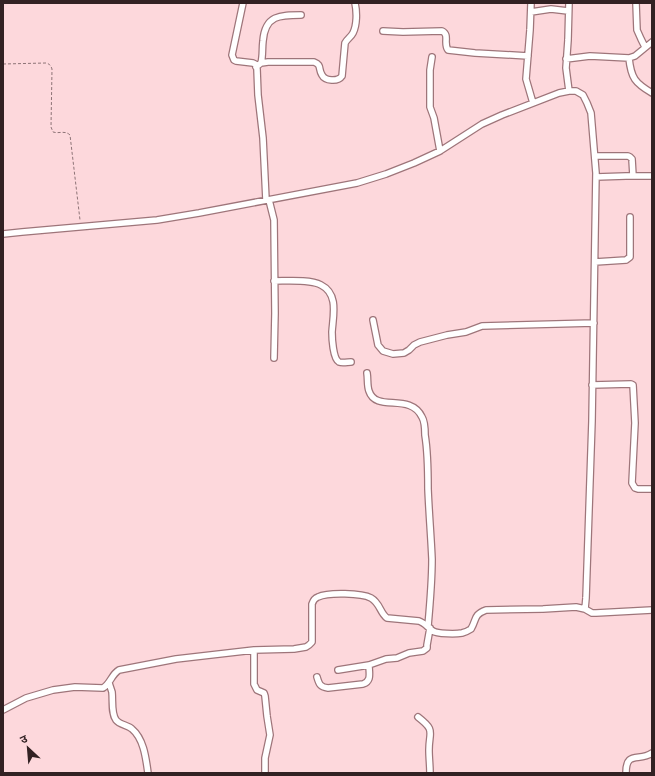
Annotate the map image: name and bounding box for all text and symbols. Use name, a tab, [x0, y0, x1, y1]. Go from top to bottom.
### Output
north arrow	[8, 728, 48, 768]
text: उ	[18, 732, 30, 747]

